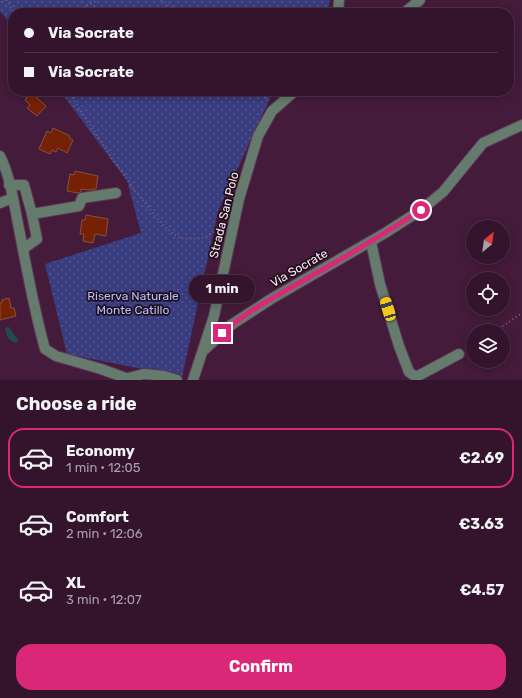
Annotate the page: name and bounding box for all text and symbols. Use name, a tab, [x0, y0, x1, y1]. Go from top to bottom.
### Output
text: Via Socrate	[48, 24, 134, 42]
text: Via Socrate	[48, 63, 134, 81]
street label: Strada San Polo	[206, 170, 242, 260]
route start	[412, 201, 430, 219]
north arrow	[466, 220, 510, 264]
map controls	[466, 220, 510, 368]
street label: Via Socrate	[268, 246, 330, 290]
button: locate	[466, 272, 510, 316]
callout: 1 min	[189, 275, 255, 303]
text: 1 min	[205, 281, 239, 296]
park label: Riserva Naturale Monte Catillo	[87, 289, 179, 317]
car	[379, 296, 397, 322]
route end	[213, 324, 231, 342]
button: layers	[466, 324, 510, 368]
text: Choose a ride	[16, 393, 137, 415]
icon: car	[18, 440, 54, 476]
text: Economy	[66, 442, 135, 460]
text: €2.69	[459, 449, 504, 467]
text: 1 min · 12:05	[66, 460, 141, 475]
icon: car	[18, 506, 54, 542]
text: Comfort	[66, 508, 129, 526]
text: €3.63	[459, 515, 504, 533]
text: 2 min · 12:06	[66, 526, 143, 541]
icon: car	[18, 572, 54, 608]
text: XL	[66, 574, 85, 592]
text: €4.57	[460, 581, 504, 599]
text: 3 min · 12:07	[66, 592, 142, 607]
button: Confirm	[16, 644, 506, 690]

